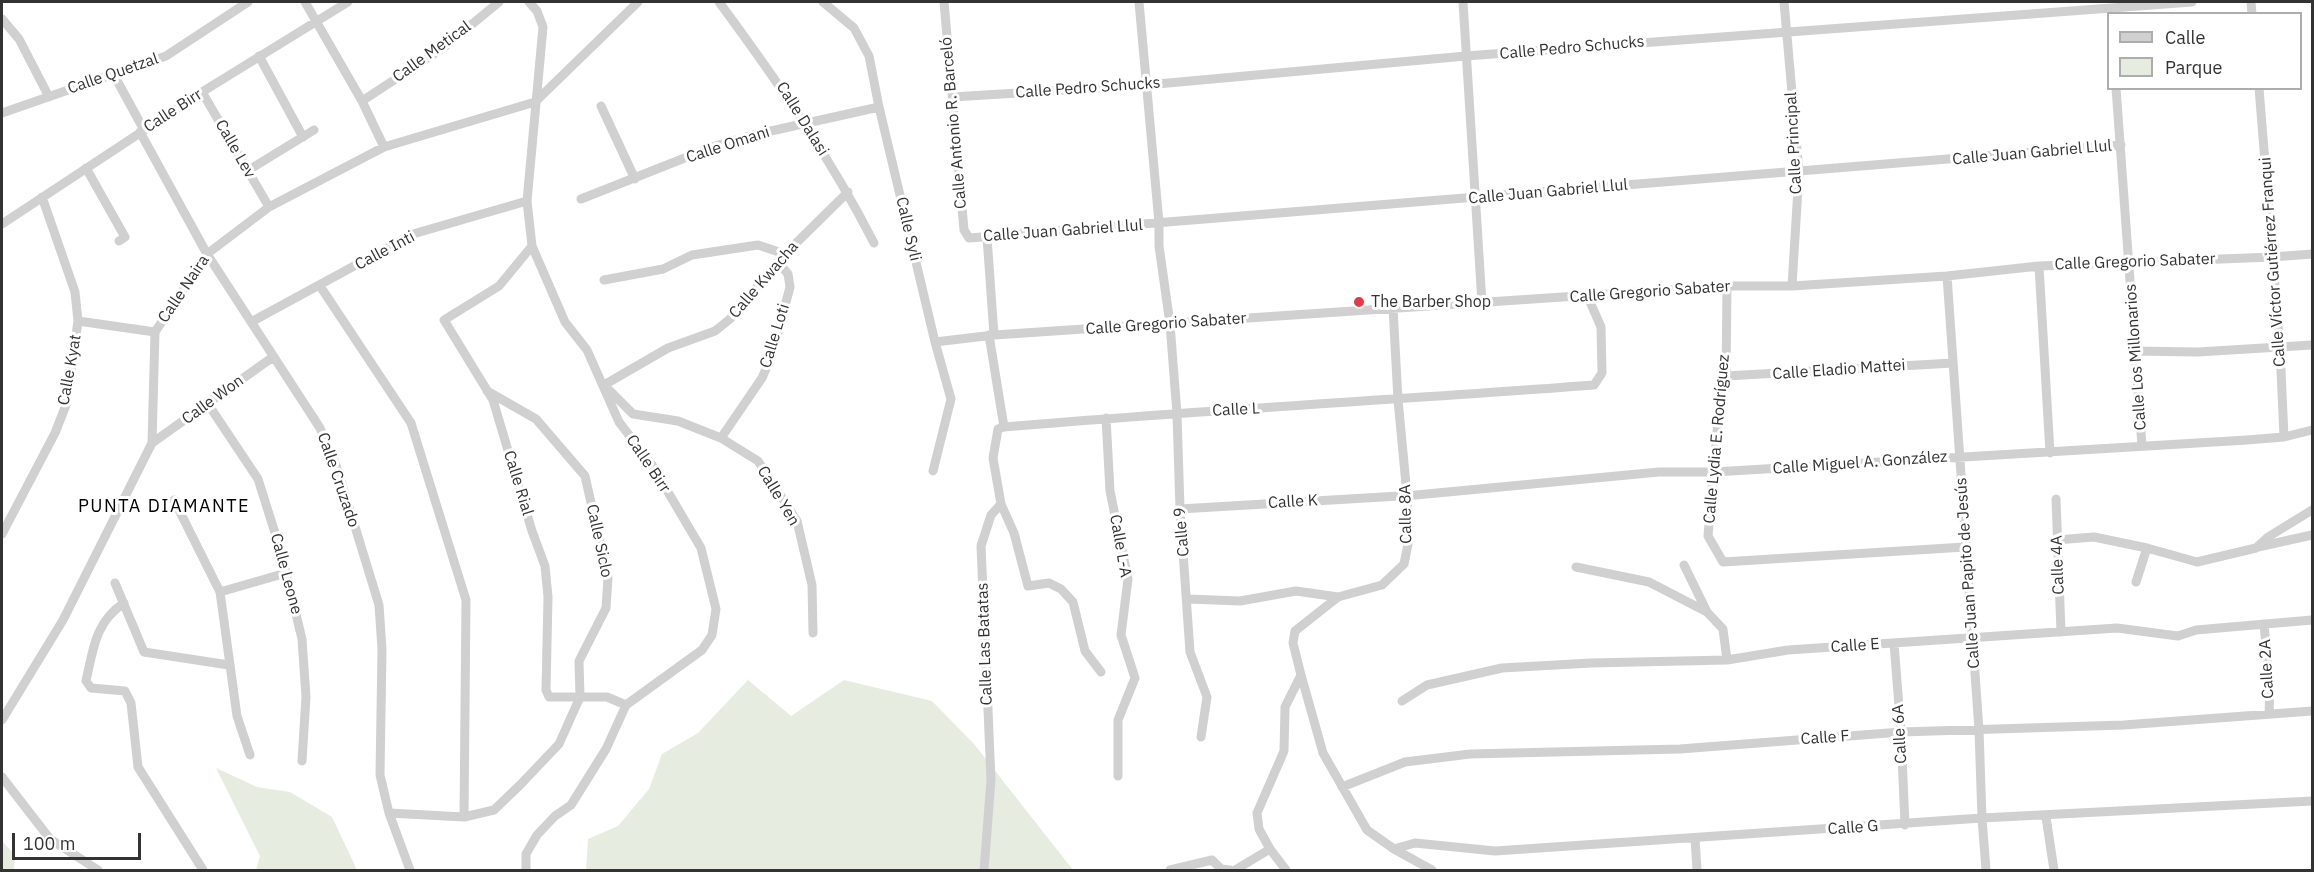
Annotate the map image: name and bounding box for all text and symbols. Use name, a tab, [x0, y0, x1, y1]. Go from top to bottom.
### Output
legend	[2107, 12, 2302, 90]
street label: Calle Metical	[389, 17, 475, 87]
text: Calle	[2165, 26, 2205, 49]
street label: Calle Pedro Schucks	[1499, 32, 1645, 64]
street label: Calle Antonio R. Barceló	[937, 36, 971, 210]
street label: Calle Quetzal	[65, 49, 161, 99]
text: Parque	[2165, 56, 2222, 79]
street label: Calle Pedro Schucks	[1015, 73, 1161, 103]
street label: Calle Dalasi	[772, 78, 832, 160]
street label: Calle Birr	[140, 85, 206, 137]
street label: Calle Principal	[1782, 91, 1806, 195]
street label: Calle Lev	[211, 116, 259, 182]
street label: Calle Omani	[684, 122, 772, 168]
street label: Calle Juan Gabriel Llul	[1952, 136, 2112, 170]
street label: Calle Víctor Gutiérrez Franqui	[2256, 156, 2290, 368]
street label: Calle Juan Gabriel Llul	[1468, 175, 1628, 209]
street label: Calle Syli	[891, 195, 925, 263]
street label: Calle Juan Gabriel Llul	[983, 216, 1143, 246]
street label: Calle Inti	[352, 227, 418, 275]
street label: Calle Kwacha	[725, 237, 803, 323]
street label: Calle Gregorio Sabater	[2054, 250, 2216, 274]
street label: Calle Naira	[154, 251, 214, 327]
street label: Calle Gregorio Sabater	[1569, 277, 1731, 307]
street label: Calle Los Millonarios	[2121, 283, 2151, 431]
place label: The Barber Shop	[1371, 292, 1491, 312]
marker: The Barber Shop	[1352, 295, 1366, 309]
street label: Calle Loti	[756, 302, 794, 370]
street label: Calle Gregorio Sabater	[1085, 309, 1247, 339]
street label: Calle Kyat	[54, 333, 86, 407]
street label: Calle Lydia E. Rodríguez	[1700, 354, 1734, 524]
street label: Calle Eladio Mattei	[1772, 356, 1906, 384]
street label: Calle Won	[178, 371, 248, 429]
street label: Calle L	[1212, 399, 1260, 421]
street label: Calle Cruzado	[313, 430, 363, 530]
street label: Calle Birr	[622, 431, 674, 497]
street label: Calle Miguel A. González	[1772, 447, 1948, 479]
street label: Calle Rial	[499, 448, 537, 518]
street label: Calle Yen	[753, 463, 803, 529]
street label: Calle Juan Papito de Jesús	[1952, 477, 1984, 669]
street label: Calle 8A	[1396, 484, 1416, 544]
street label: Calle K	[1268, 491, 1318, 513]
district label: PUNTA DIAMANTE	[78, 496, 250, 518]
street label: Calle Siclo	[582, 503, 616, 579]
street label: Calle 9	[1170, 507, 1194, 557]
street label: Calle L-A	[1105, 513, 1135, 579]
street label: Calle Leone	[266, 531, 306, 617]
street label: Calle 4A	[2047, 535, 2069, 595]
street label: Calle Las Batatas	[973, 582, 997, 706]
street label: Calle E	[1830, 635, 1880, 657]
street label: Calle 2A	[2256, 639, 2278, 699]
street label: Calle 6A	[1889, 704, 1911, 764]
street label: Calle F	[1800, 727, 1850, 749]
street label: Calle G	[1827, 817, 1879, 839]
scale bar	[15, 821, 144, 859]
text: 100 m	[23, 832, 75, 855]

